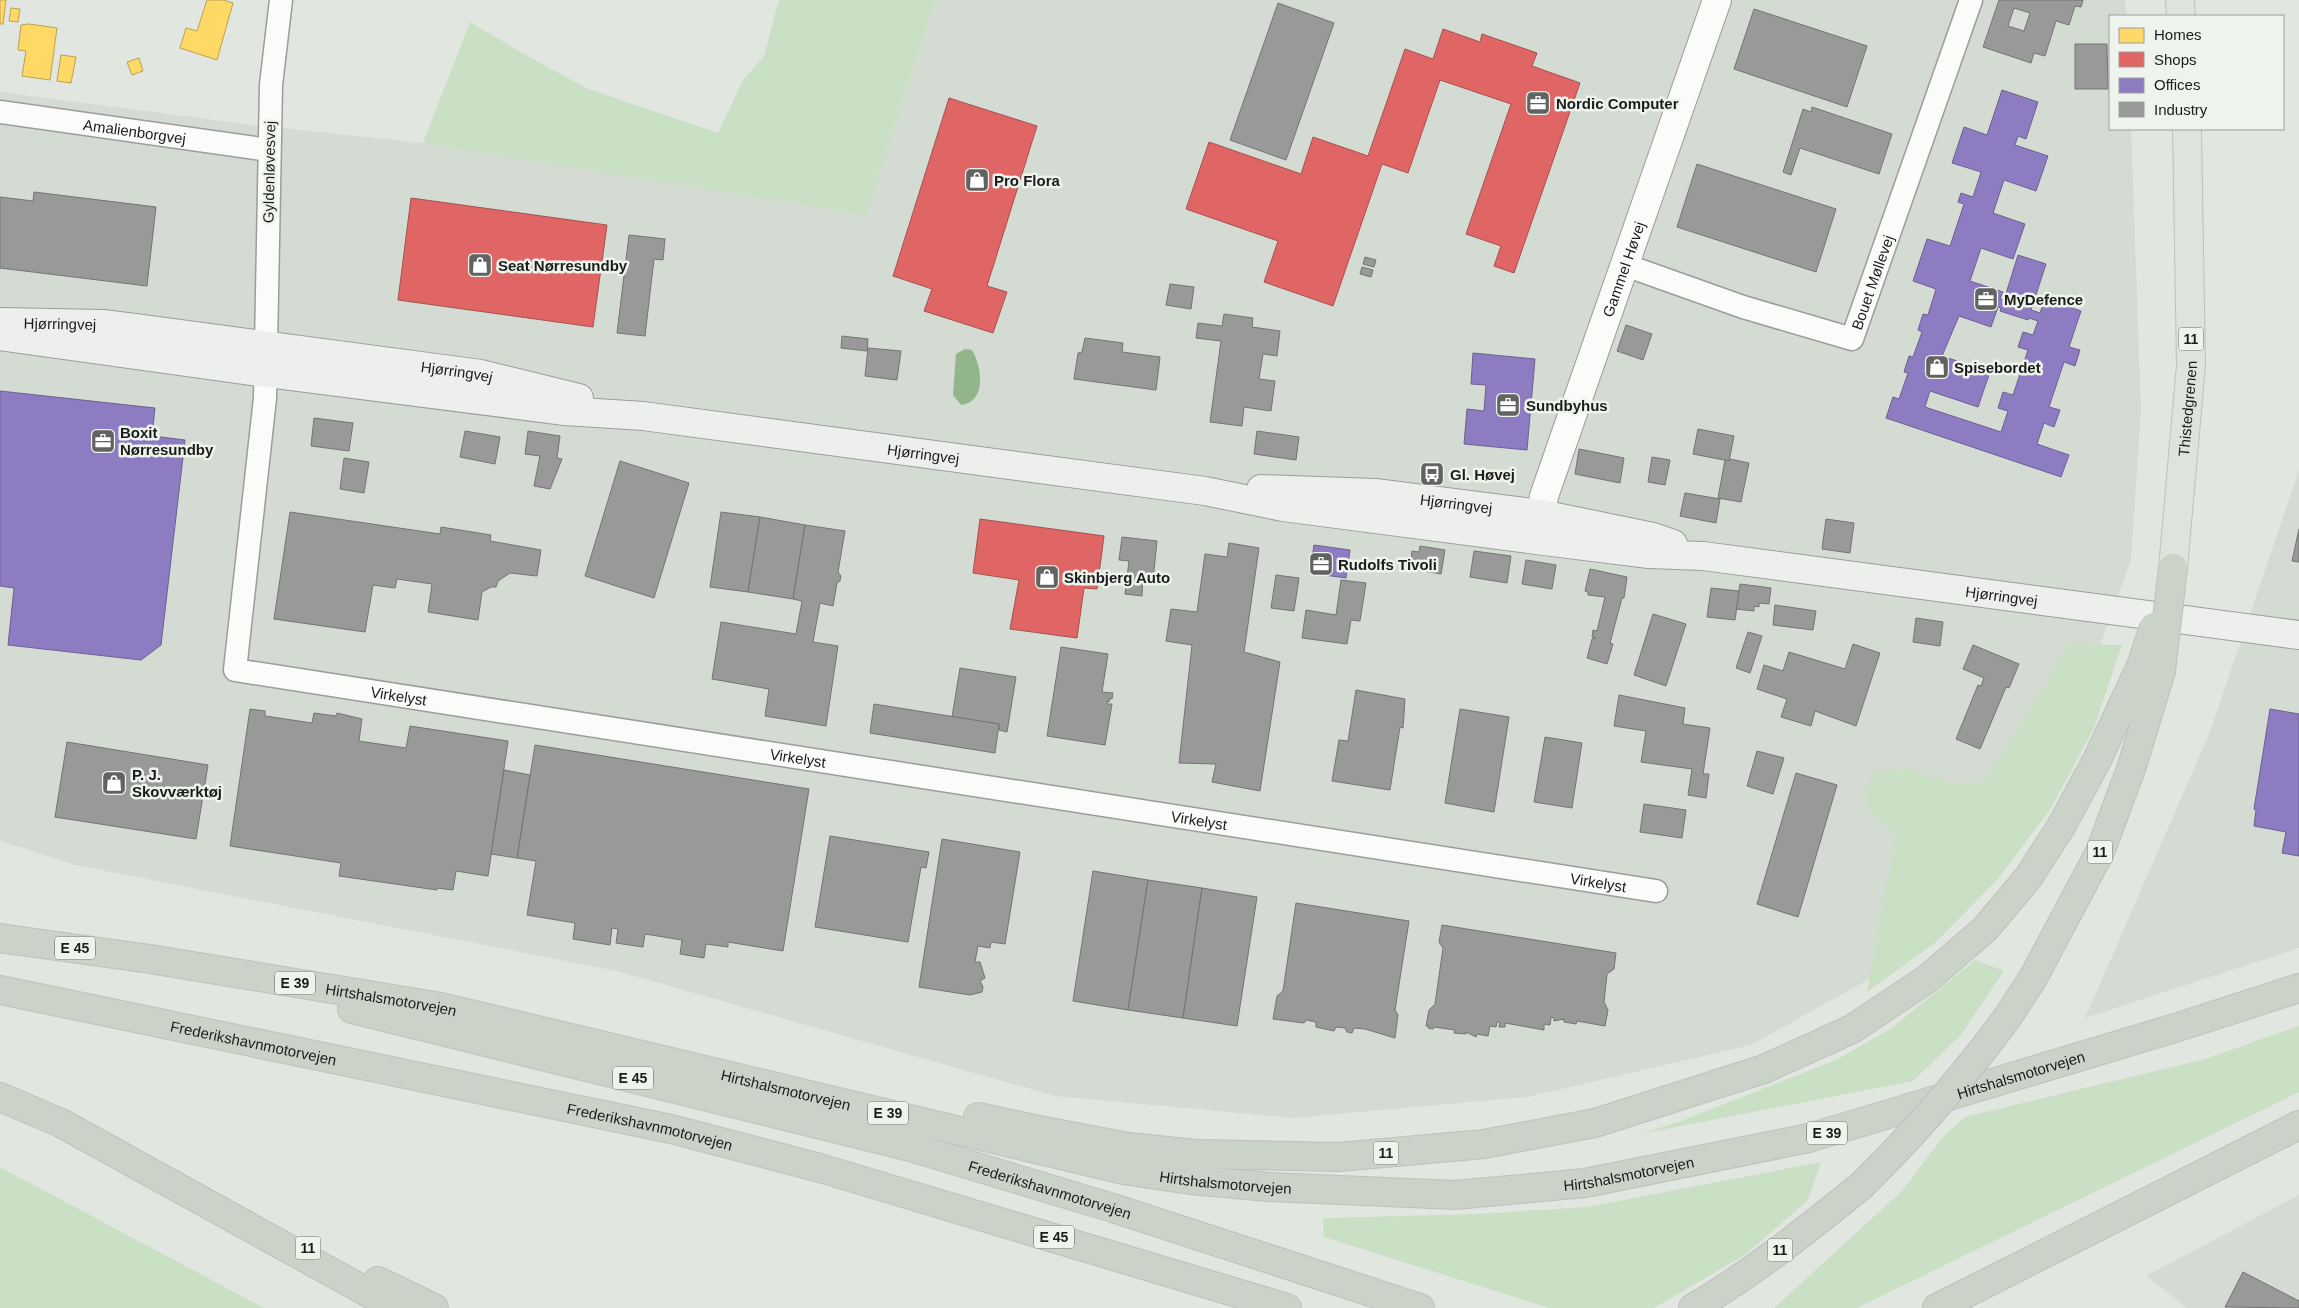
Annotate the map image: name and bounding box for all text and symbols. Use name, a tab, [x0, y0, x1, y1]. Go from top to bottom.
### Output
legend	[2109, 15, 2284, 130]
text: Homes	[2154, 26, 2202, 43]
text: Shops	[2154, 51, 2197, 68]
text: Offices	[2154, 76, 2200, 93]
office icon: Nordic Computer	[1525, 90, 1551, 116]
place label: Nordic Computer	[1556, 95, 1679, 112]
text: Industry	[2154, 101, 2208, 118]
street label: Amalienborgvej	[82, 115, 187, 147]
street label: Gyldenløvesvej	[260, 121, 278, 223]
shop icon: Pro Flora	[964, 167, 990, 193]
place label: Pro Flora	[994, 172, 1061, 189]
street label: Gammel Høvej	[1599, 219, 1648, 319]
street label: Bouet Møllevej	[1847, 233, 1896, 332]
shop icon: Seat Nørresundby	[467, 252, 493, 278]
place label: Seat Nørresundby	[498, 257, 628, 274]
office icon: MyDefence	[1973, 286, 1999, 312]
place label: MyDefence	[2004, 291, 2083, 308]
street label: Hjørringvej	[24, 314, 96, 332]
road number: 11	[2178, 328, 2204, 350]
shop icon: Spisebordet	[1924, 354, 1950, 380]
street label: Hjørringvej	[420, 358, 495, 385]
place label: Spisebordet	[1954, 359, 2041, 376]
street label: Thistedgrenen	[2174, 361, 2200, 457]
office icon: Sundbyhus	[1495, 392, 1521, 418]
place label: Sundbyhus	[1526, 397, 1608, 414]
place label: Boxit Nørresundby	[120, 424, 214, 458]
office icon: Boxit Nørresundby	[90, 428, 116, 454]
street label: Hjørringvej	[886, 440, 960, 467]
bus stop icon: Gl. Høvej	[1419, 461, 1445, 487]
place label: Gl. Høvej	[1450, 466, 1515, 483]
street label: Hjørringvej	[1419, 490, 1493, 516]
office icon: Rudolfs Tivoli	[1308, 551, 1334, 577]
place label: Rudolfs Tivoli	[1338, 556, 1437, 573]
shop icon: Skinbjerg Auto	[1034, 564, 1060, 590]
place label: Skinbjerg Auto	[1064, 569, 1170, 586]
street label: Hjørringvej	[1965, 582, 2039, 609]
street label: Virkelyst	[370, 683, 429, 708]
street label: Virkelyst	[769, 745, 828, 770]
place label: P. J. Skovværktøj	[132, 766, 222, 800]
shop icon: P. J. Skovværktøj	[101, 770, 127, 796]
street label: Virkelyst	[1170, 807, 1229, 833]
road number: 11	[2088, 840, 2112, 864]
street label: Virkelyst	[1569, 869, 1628, 895]
road number: E 45	[55, 936, 95, 960]
road number: E 39	[275, 971, 315, 994]
street label: Hirtshalsmotorvejen	[324, 980, 458, 1019]
street label: Frederikshavnmotorvejen	[169, 1017, 338, 1068]
street label: Hirtshalsmotorvejen	[1955, 1047, 2087, 1102]
road number: E 45	[613, 1066, 653, 1090]
street label: Hirtshalsmotorvejen	[719, 1066, 852, 1113]
street label: Frederikshavnmotorvejen	[566, 1099, 734, 1153]
road number: E 39	[868, 1102, 908, 1124]
road number: E 39	[1807, 1122, 1847, 1144]
road number: 11	[1374, 1142, 1398, 1164]
street label: Hirtshalsmotorvejen	[1563, 1153, 1695, 1193]
street label: Frederikshavnmotorvejen	[966, 1157, 1134, 1222]
street label: Hirtshalsmotorvejen	[1158, 1167, 1292, 1196]
road number: E 45	[1034, 1226, 1074, 1248]
road number: 11	[296, 1236, 320, 1260]
road number: 11	[1768, 1238, 1792, 1262]

